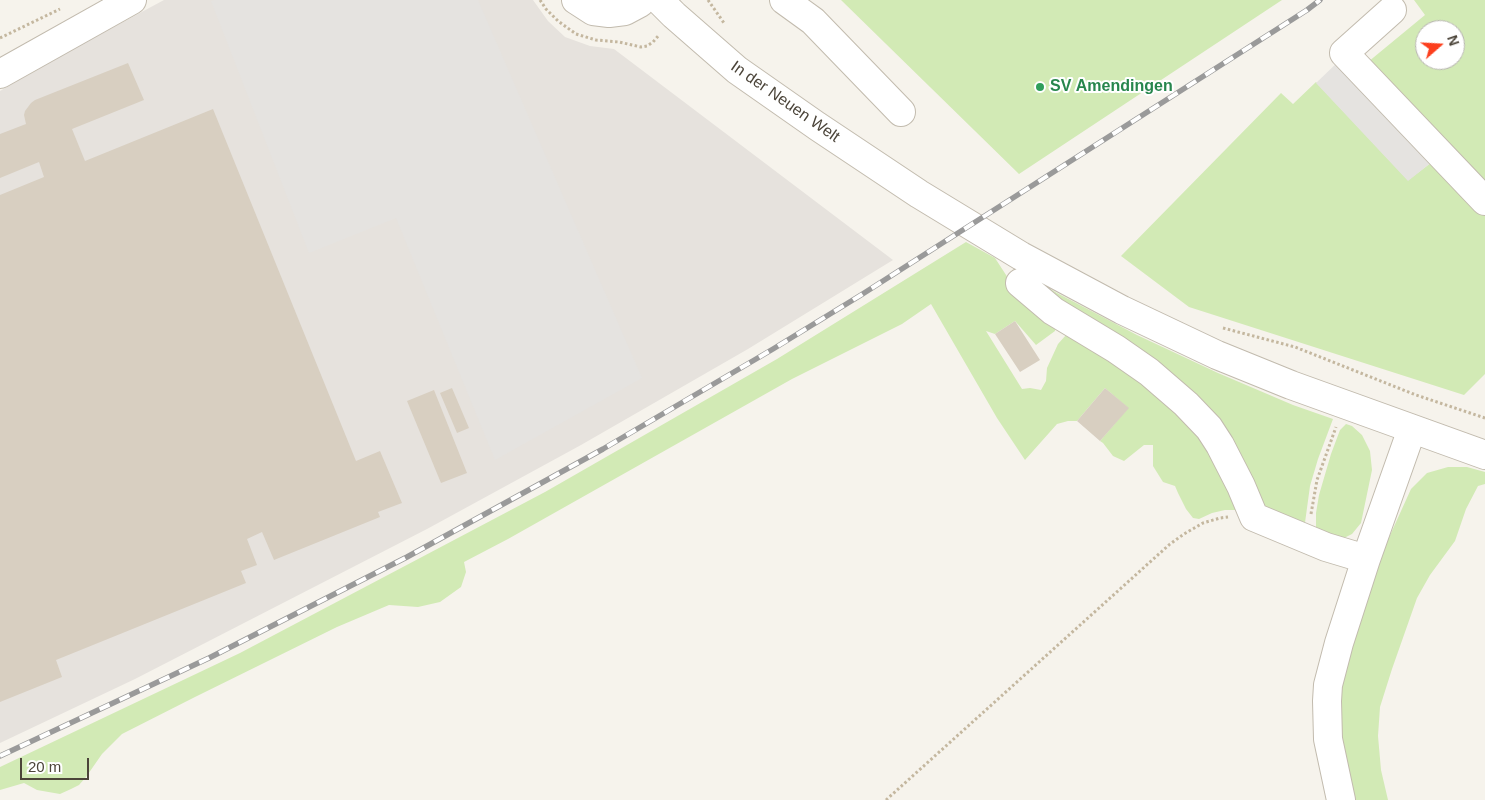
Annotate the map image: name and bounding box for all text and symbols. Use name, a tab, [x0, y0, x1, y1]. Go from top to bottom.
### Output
north arrow	[1415, 20, 1465, 70]
text: N	[1444, 33, 1462, 48]
street label: In der Neuen Welt	[727, 57, 843, 147]
place label: SV Amendingen	[1050, 77, 1173, 97]
marker: SV Amendingen	[1034, 81, 1046, 93]
scale bar	[22, 748, 91, 780]
text: 20 m	[28, 758, 61, 775]

